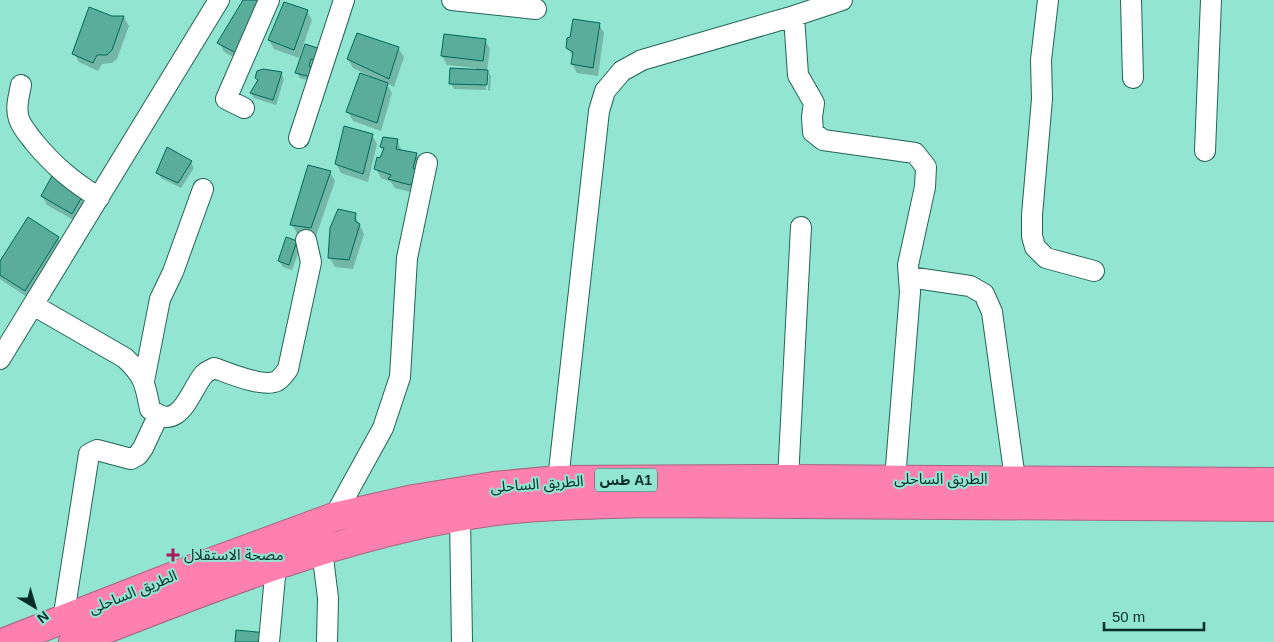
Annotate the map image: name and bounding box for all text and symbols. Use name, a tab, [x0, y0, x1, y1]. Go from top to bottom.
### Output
road number: طس A1	[595, 468, 657, 492]
street label: الطريق الساحلى	[894, 470, 988, 489]
street label: الطريق الساحلى	[490, 472, 584, 497]
place label: مصحة الاستقلال	[184, 546, 284, 564]
marker: مصحة الاستقلال	[166, 548, 180, 562]
street label: الطريق الساحلى	[86, 566, 180, 619]
north arrow	[10, 582, 60, 632]
scale bar	[1104, 600, 1204, 632]
text: N	[34, 608, 52, 627]
text: 50 m	[1112, 608, 1145, 625]

